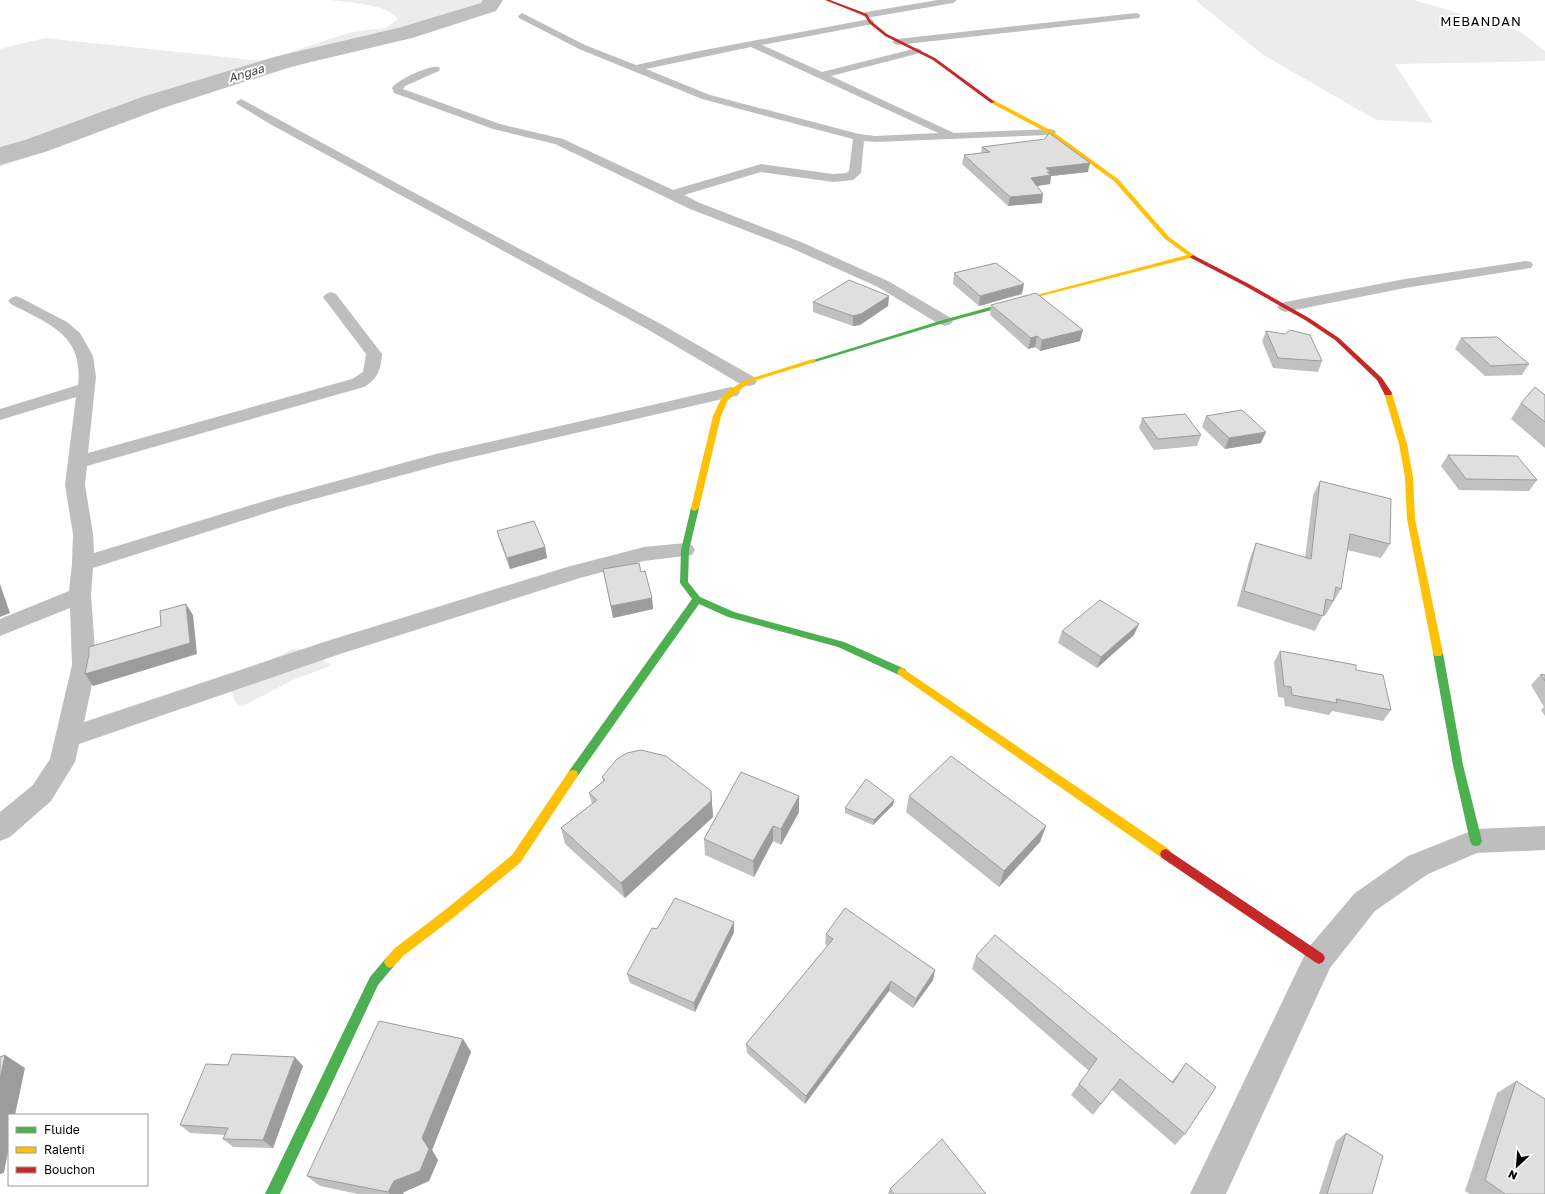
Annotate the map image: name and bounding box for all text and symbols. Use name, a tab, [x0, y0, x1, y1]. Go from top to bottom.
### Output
district label: MEBANDAN	[1440, 13, 1522, 29]
water label: Angaa	[226, 60, 267, 85]
legend	[8, 1114, 148, 1186]
text: Fluide	[44, 1122, 80, 1137]
text: Ralenti	[44, 1142, 85, 1157]
north arrow	[1497, 1146, 1537, 1186]
text: Bouchon	[44, 1162, 95, 1177]
text: N	[1506, 1168, 1519, 1183]

